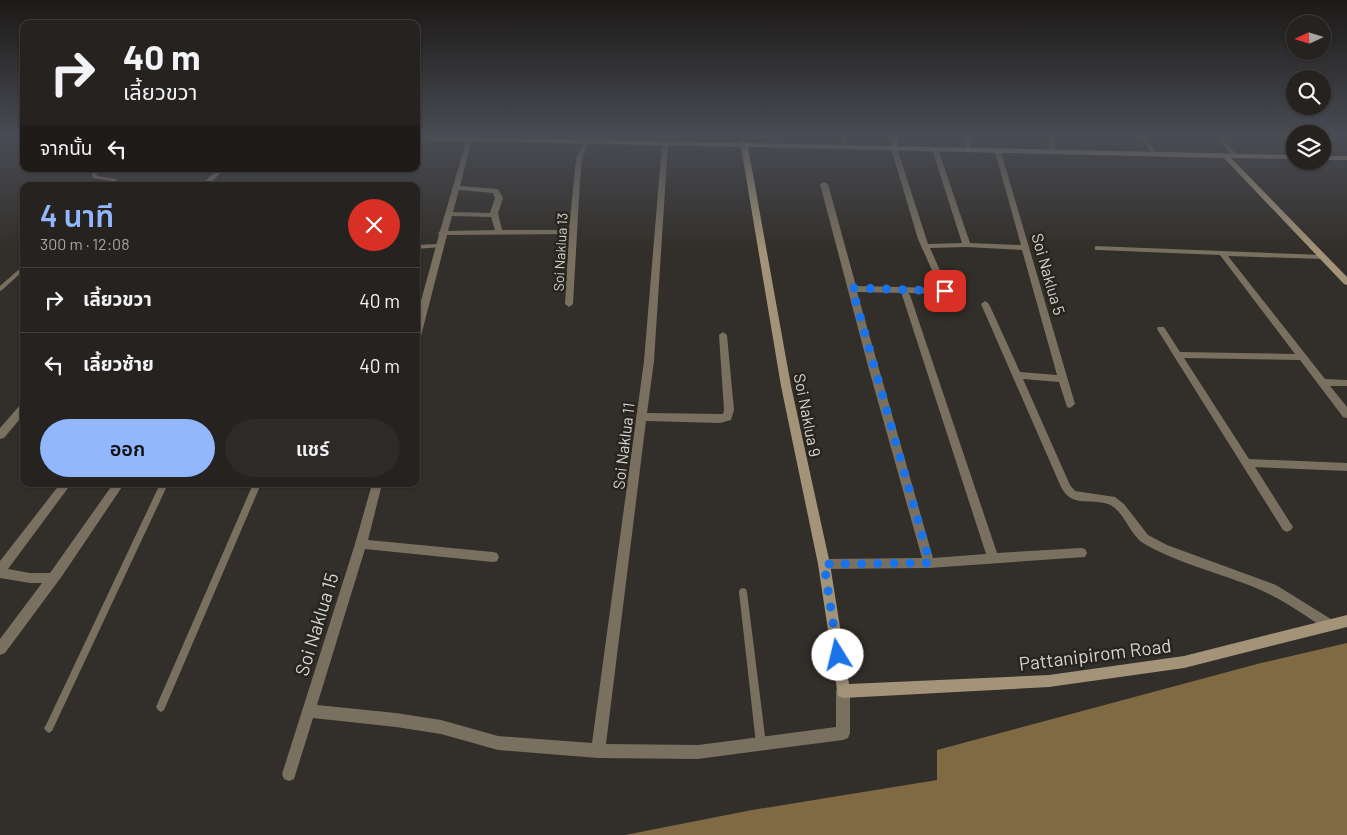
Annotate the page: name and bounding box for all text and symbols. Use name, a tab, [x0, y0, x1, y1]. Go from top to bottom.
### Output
north arrow	[1286, 15, 1331, 60]
map controls	[1286, 15, 1331, 170]
text: 40 m	[123, 35, 200, 77]
icon: right	[40, 40, 105, 105]
button: search	[1286, 70, 1331, 115]
text: เลี้ยวขวา	[123, 78, 198, 104]
button: layers	[1286, 125, 1331, 170]
icon: left	[103, 135, 131, 163]
text: จากนั้น	[40, 136, 93, 159]
text: 4 นาที	[40, 197, 114, 233]
button: close	[348, 199, 400, 251]
street label: Soi Naklua 13	[549, 212, 571, 292]
street label: Soi Naklua 5	[1028, 231, 1070, 317]
text: 300 m · 12:08	[40, 234, 130, 253]
pin	[924, 270, 966, 312]
icon: arrive	[931, 277, 959, 305]
icon: right	[40, 286, 68, 314]
text: เลี้ยวขวา	[83, 287, 152, 310]
text: 40 m	[359, 289, 400, 312]
icon: left	[40, 351, 68, 379]
text: เลี้ยวซ้าย	[83, 352, 154, 375]
text: 40 m	[359, 354, 400, 377]
street label: Soi Naklua 9	[791, 372, 825, 458]
street label: Soi Naklua 11	[608, 402, 638, 490]
button: ออก	[40, 419, 215, 477]
button: แชร์	[225, 419, 400, 477]
street label: Soi Naklua 15	[289, 570, 343, 678]
position arrow	[811, 628, 863, 680]
street label: Pattanipirom Road	[1017, 633, 1173, 675]

